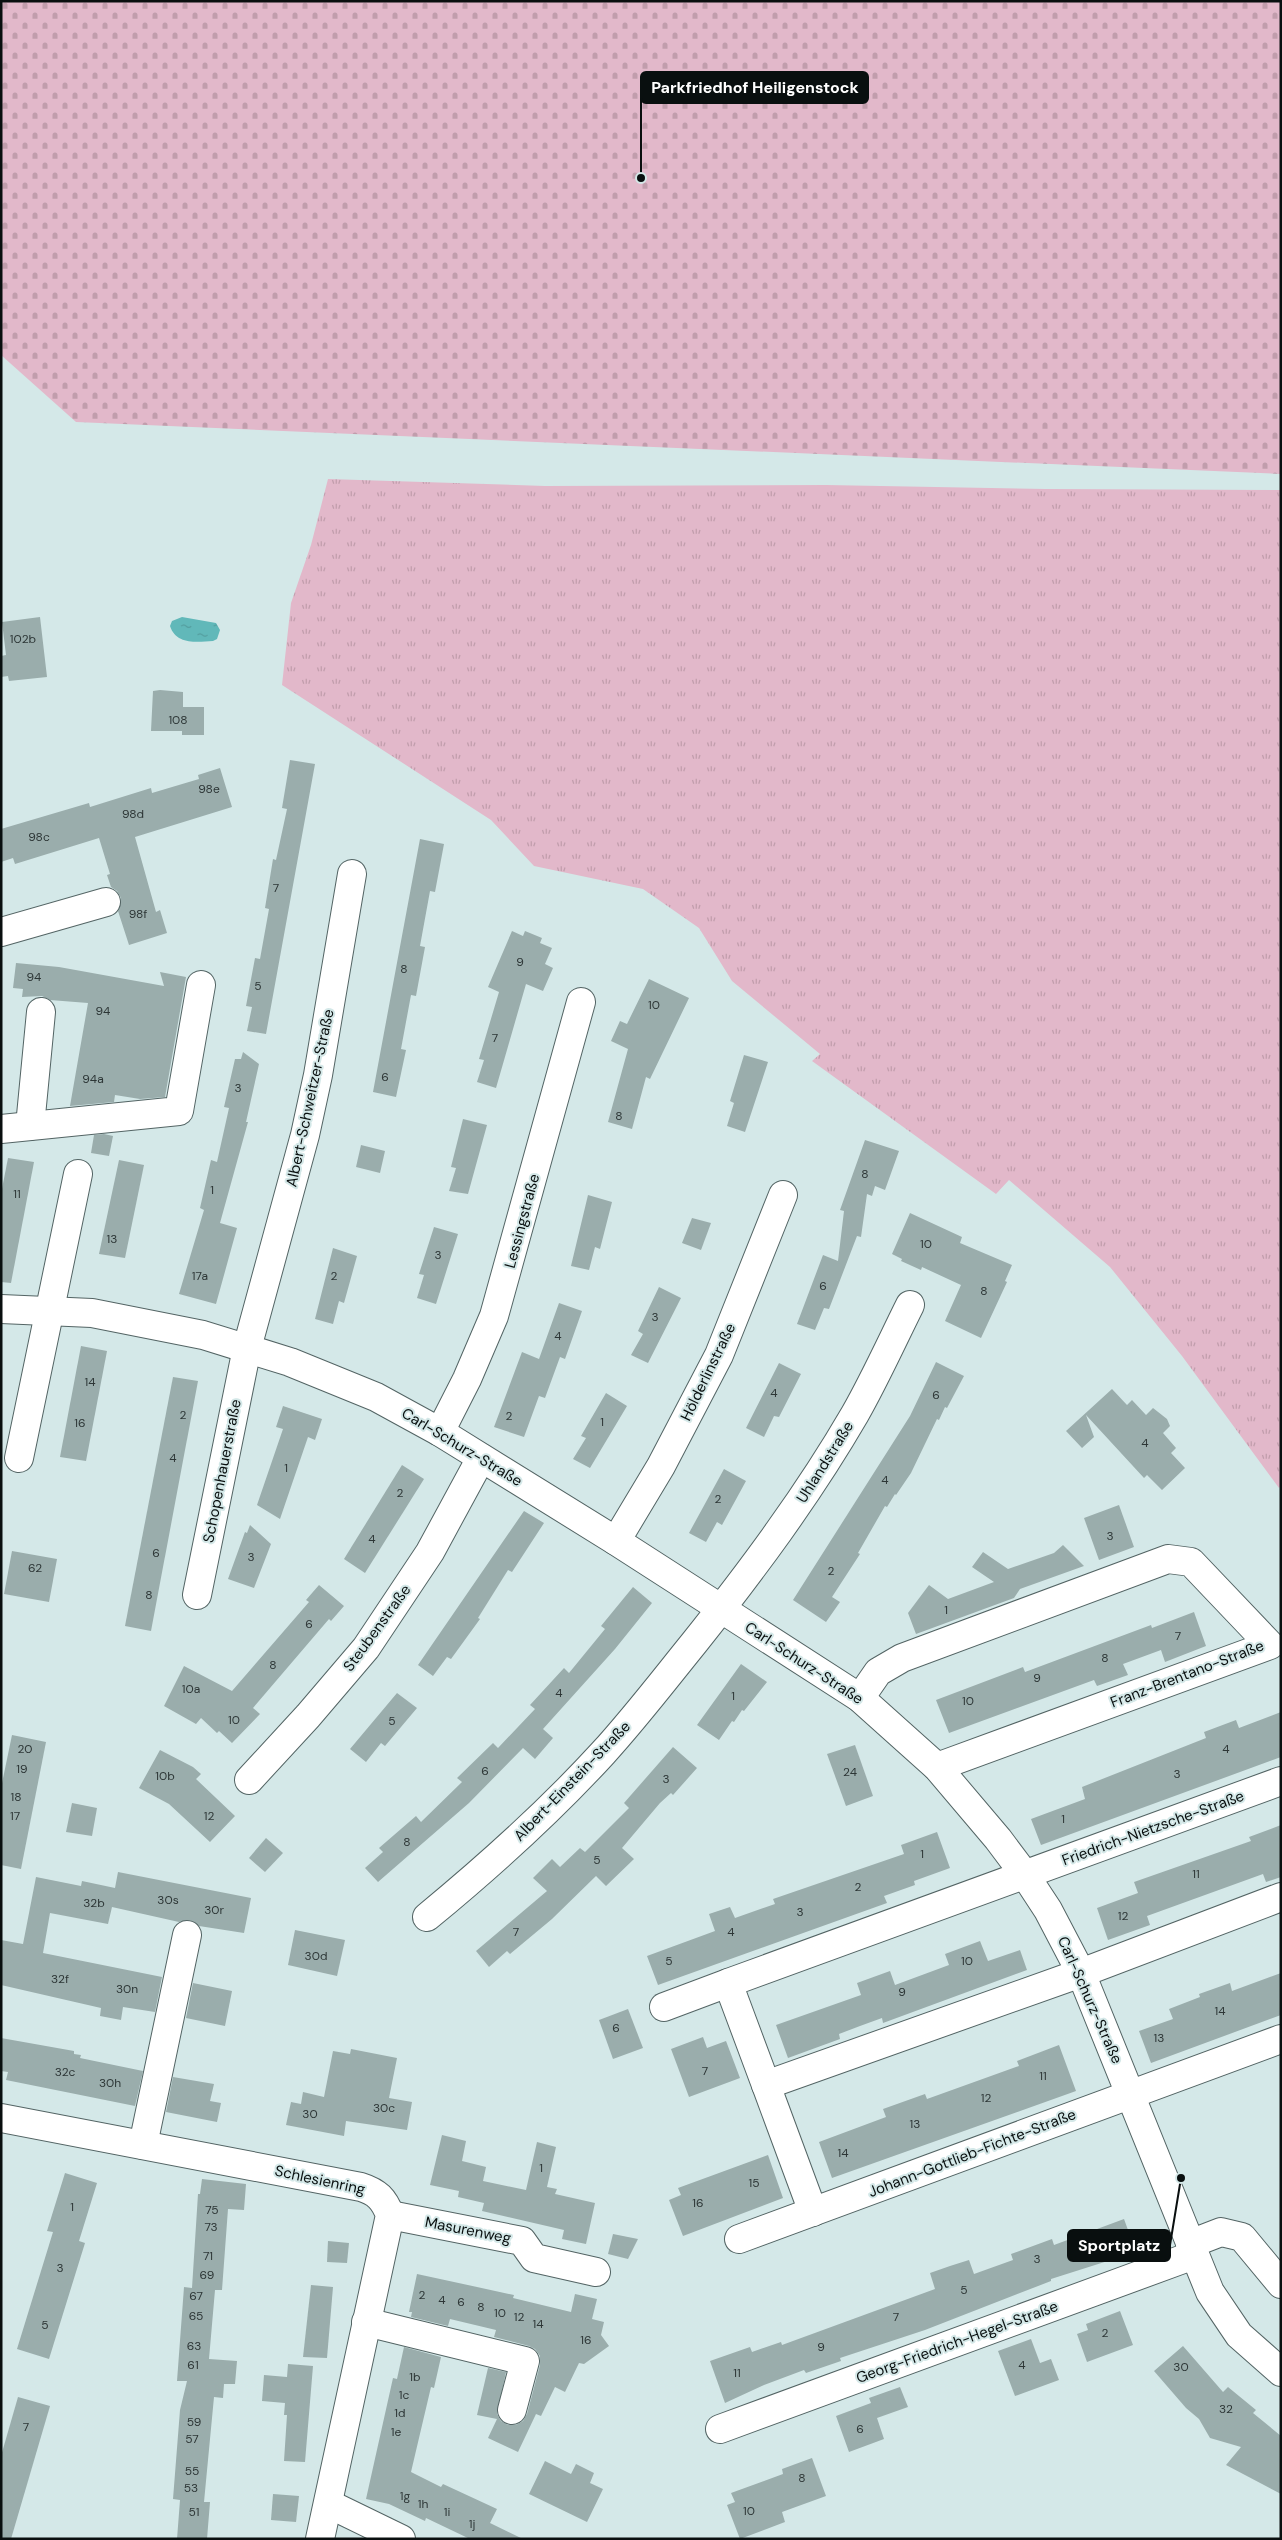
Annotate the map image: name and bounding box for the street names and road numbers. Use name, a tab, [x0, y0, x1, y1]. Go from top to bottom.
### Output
street label: Albert-Schweitzer-Straße	[281, 1007, 339, 1189]
street label: Lessingstraße	[500, 1172, 544, 1270]
street label: Hölderlinstraße	[676, 1320, 740, 1424]
street label: Schopenhauerstraße	[198, 1398, 246, 1544]
street label: Carl-Schurz-Straße	[398, 1403, 526, 1491]
street label: Uhlandstraße	[792, 1417, 858, 1507]
street label: Steubenstraße	[339, 1580, 415, 1676]
street label: Carl-Schurz-Straße	[741, 1617, 867, 1709]
street label: Franz-Brentano-Straße	[1107, 1635, 1267, 1713]
street label: Albert-Einstein-Straße	[509, 1717, 635, 1845]
street label: Friedrich-Nietzsche-Straße	[1059, 1786, 1247, 1870]
street label: Carl-Schurz-Straße	[1053, 1933, 1127, 2067]
street label: Johann-Gottlieb-Fichte-Straße	[865, 2104, 1079, 2202]
street label: Schlesienring	[273, 2161, 367, 2199]
street label: Masurenweg	[423, 2212, 513, 2248]
street label: Georg-Friedrich-Hegel-Straße	[853, 2296, 1061, 2388]

